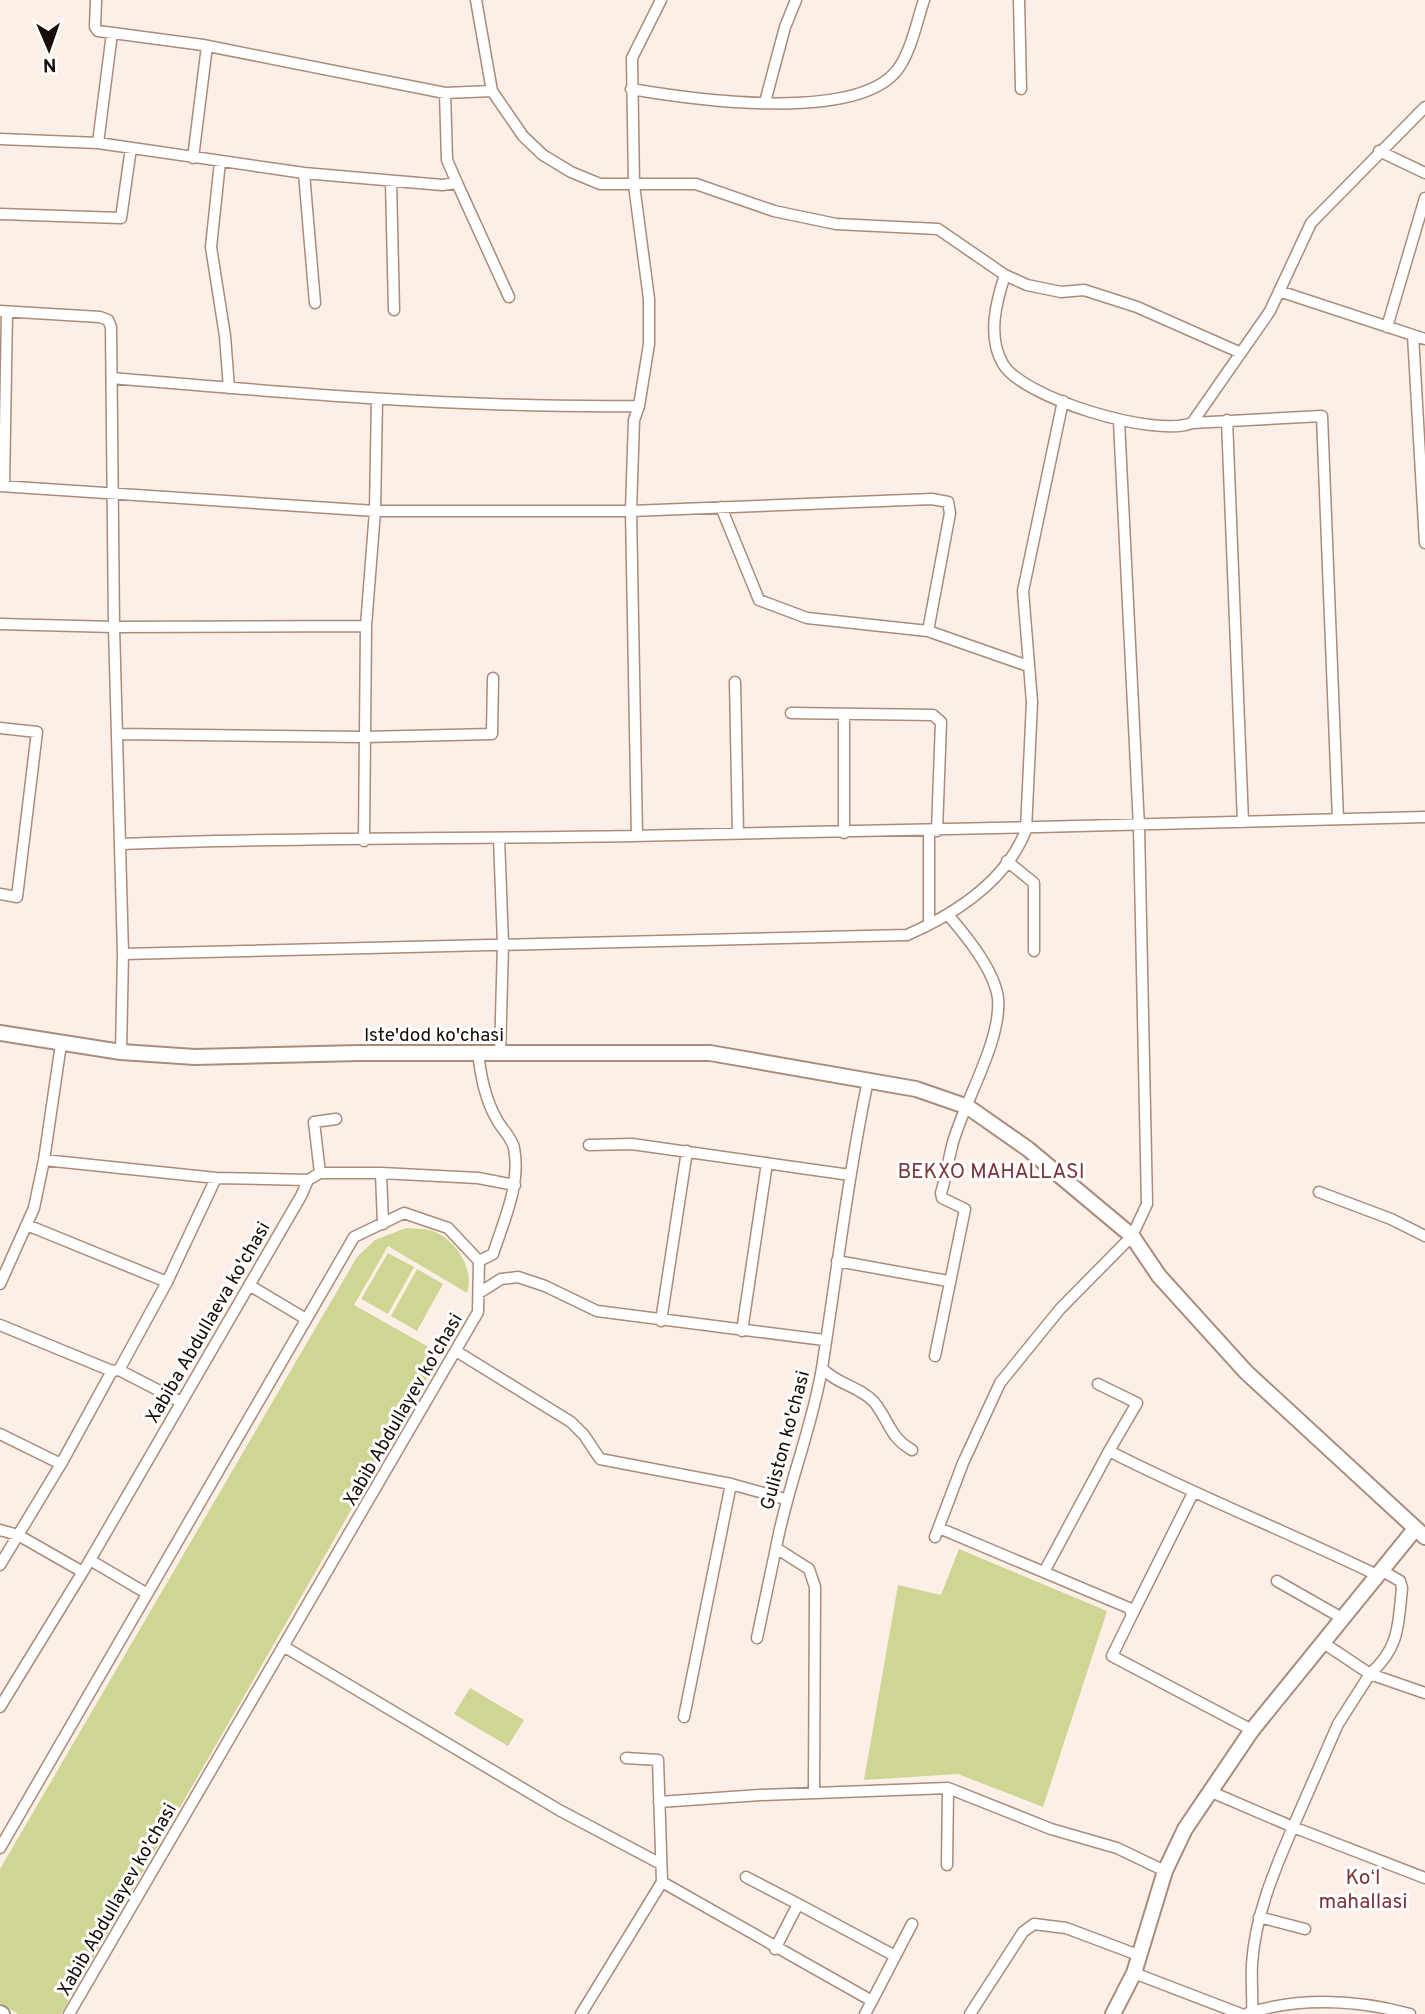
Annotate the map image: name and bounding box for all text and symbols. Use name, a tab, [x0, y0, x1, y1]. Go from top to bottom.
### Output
north arrow	[14, 14, 84, 84]
text: N	[42, 52, 57, 76]
street label: Iste'dod ko'chasi	[364, 1024, 504, 1048]
district label: BEKXO MAHALLASI	[897, 1159, 1085, 1186]
street label: Xabiba Abdullaeva ko'chasi	[141, 1218, 276, 1428]
street label: Xabib Abdullayev ko'chasi	[339, 1309, 469, 1511]
street label: Guliston ko'chasi	[756, 1368, 816, 1513]
street label: Xabib Abdullayev ko'chasi	[53, 1799, 183, 2001]
district label: Koʻl mahallasi	[1318, 1865, 1408, 1916]

